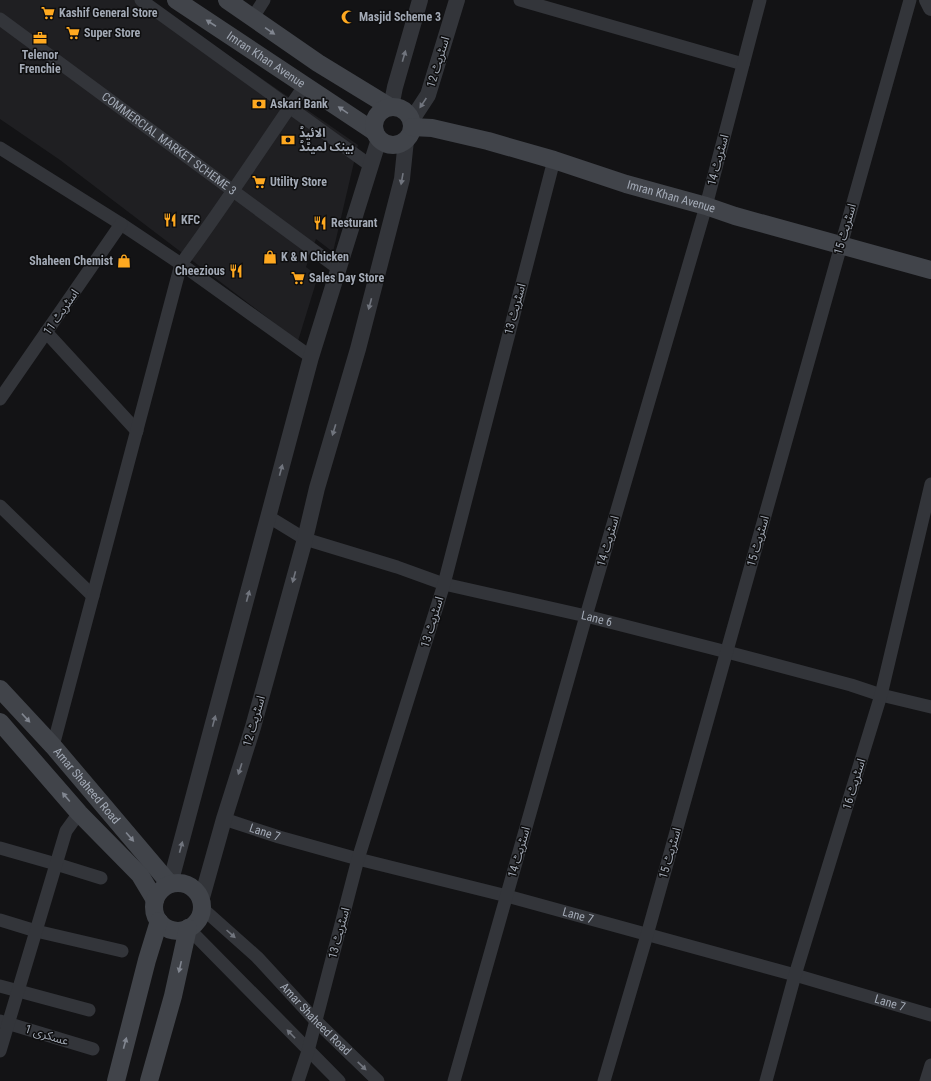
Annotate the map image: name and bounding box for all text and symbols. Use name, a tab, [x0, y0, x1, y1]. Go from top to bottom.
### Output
supermarket icon: Kashif General Store	[40, 5, 56, 21]
place label: Kashif General Store	[59, 6, 158, 20]
mosque icon: Masjid Scheme 3	[340, 9, 356, 25]
place label: Masjid Scheme 3	[359, 10, 441, 24]
one-way arrow	[206, 19, 216, 27]
supermarket icon: Super Store	[65, 25, 81, 41]
place label: Super Store	[84, 26, 141, 40]
one-way arrow	[265, 27, 275, 35]
street label: Imran Khan Avenue	[224, 29, 308, 91]
office icon: Telenor Frenchie	[32, 30, 48, 46]
street label: اسٹریٹ 12	[424, 35, 452, 89]
place label: Telenor Frenchie	[19, 48, 61, 76]
one-way arrow	[401, 49, 407, 61]
street label: COMMERCIAL MARKET SCHEME 3	[99, 89, 239, 198]
bank icon: Askari Bank	[251, 96, 267, 112]
place label: Askari Bank	[270, 97, 328, 111]
one-way arrow	[419, 98, 427, 108]
one-way arrow	[338, 106, 348, 114]
place label: الائیڈ بینک لمیٹڈ	[299, 125, 354, 154]
bank icon: الائیڈ بینک لمیٹڈ	[280, 132, 296, 148]
street label: اسٹریٹ 14	[704, 133, 732, 187]
one-way arrow	[399, 172, 405, 185]
supermarket icon: Utility Store	[251, 174, 267, 190]
place label: Utility Store	[270, 175, 327, 189]
street label: Imran Khan Avenue	[625, 178, 718, 216]
street label: اسٹریٹ 15	[831, 202, 859, 256]
restaurant icon: KFC	[162, 212, 178, 228]
place label: KFC	[181, 213, 200, 227]
restaurant icon: Resturant	[312, 215, 328, 231]
place label: Resturant	[331, 216, 378, 230]
shop icon: K & N Chicken	[262, 249, 278, 265]
place label: K & N Chicken	[281, 250, 349, 264]
shop icon: Shaheen Chemist	[116, 253, 132, 269]
place label: Shaheen Chemist	[29, 254, 113, 268]
restaurant icon: Cheezious	[228, 263, 244, 279]
place label: Cheezious	[175, 264, 226, 278]
supermarket icon: Sales Day Store	[290, 270, 306, 286]
place label: Sales Day Store	[309, 271, 384, 285]
street label: اسٹریٹ 13	[501, 282, 529, 336]
street label: اسٹریٹ 11	[40, 286, 82, 338]
one-way arrow	[366, 298, 372, 311]
one-way arrow	[331, 424, 337, 436]
one-way arrow	[278, 464, 284, 476]
street label: اسٹریٹ 14	[594, 514, 622, 568]
street label: اسٹریٹ 15	[744, 514, 772, 568]
one-way arrow	[291, 571, 297, 583]
one-way arrow	[245, 589, 251, 601]
street label: اسٹریٹ 13	[418, 595, 446, 649]
street label: Lane 6	[580, 608, 614, 629]
street label: اسٹریٹ 12	[240, 694, 268, 748]
one-way arrow	[22, 713, 31, 723]
one-way arrow	[211, 715, 217, 727]
street label: Amar Shaheed Road	[50, 745, 123, 827]
street label: اسٹریٹ 16	[840, 757, 868, 811]
one-way arrow	[237, 764, 243, 776]
one-way arrow	[61, 792, 70, 802]
street label: Lane 7	[248, 821, 282, 844]
street label: اسٹریٹ 14	[505, 825, 533, 879]
street label: اسٹریٹ 15	[656, 826, 684, 880]
one-way arrow	[125, 832, 134, 843]
one-way arrow	[178, 840, 184, 853]
street label: Lane 7	[561, 905, 595, 926]
street label: اسٹریٹ 13	[325, 906, 353, 960]
one-way arrow	[226, 930, 236, 939]
one-way arrow	[176, 960, 182, 973]
street label: Amar Shaheed Road	[277, 980, 354, 1058]
street label: Lane 7	[873, 992, 907, 1014]
street label: عسکری 1	[23, 1022, 71, 1048]
one-way arrow	[286, 1029, 296, 1039]
one-way arrow	[123, 1037, 129, 1049]
one-way arrow	[357, 1061, 367, 1071]

